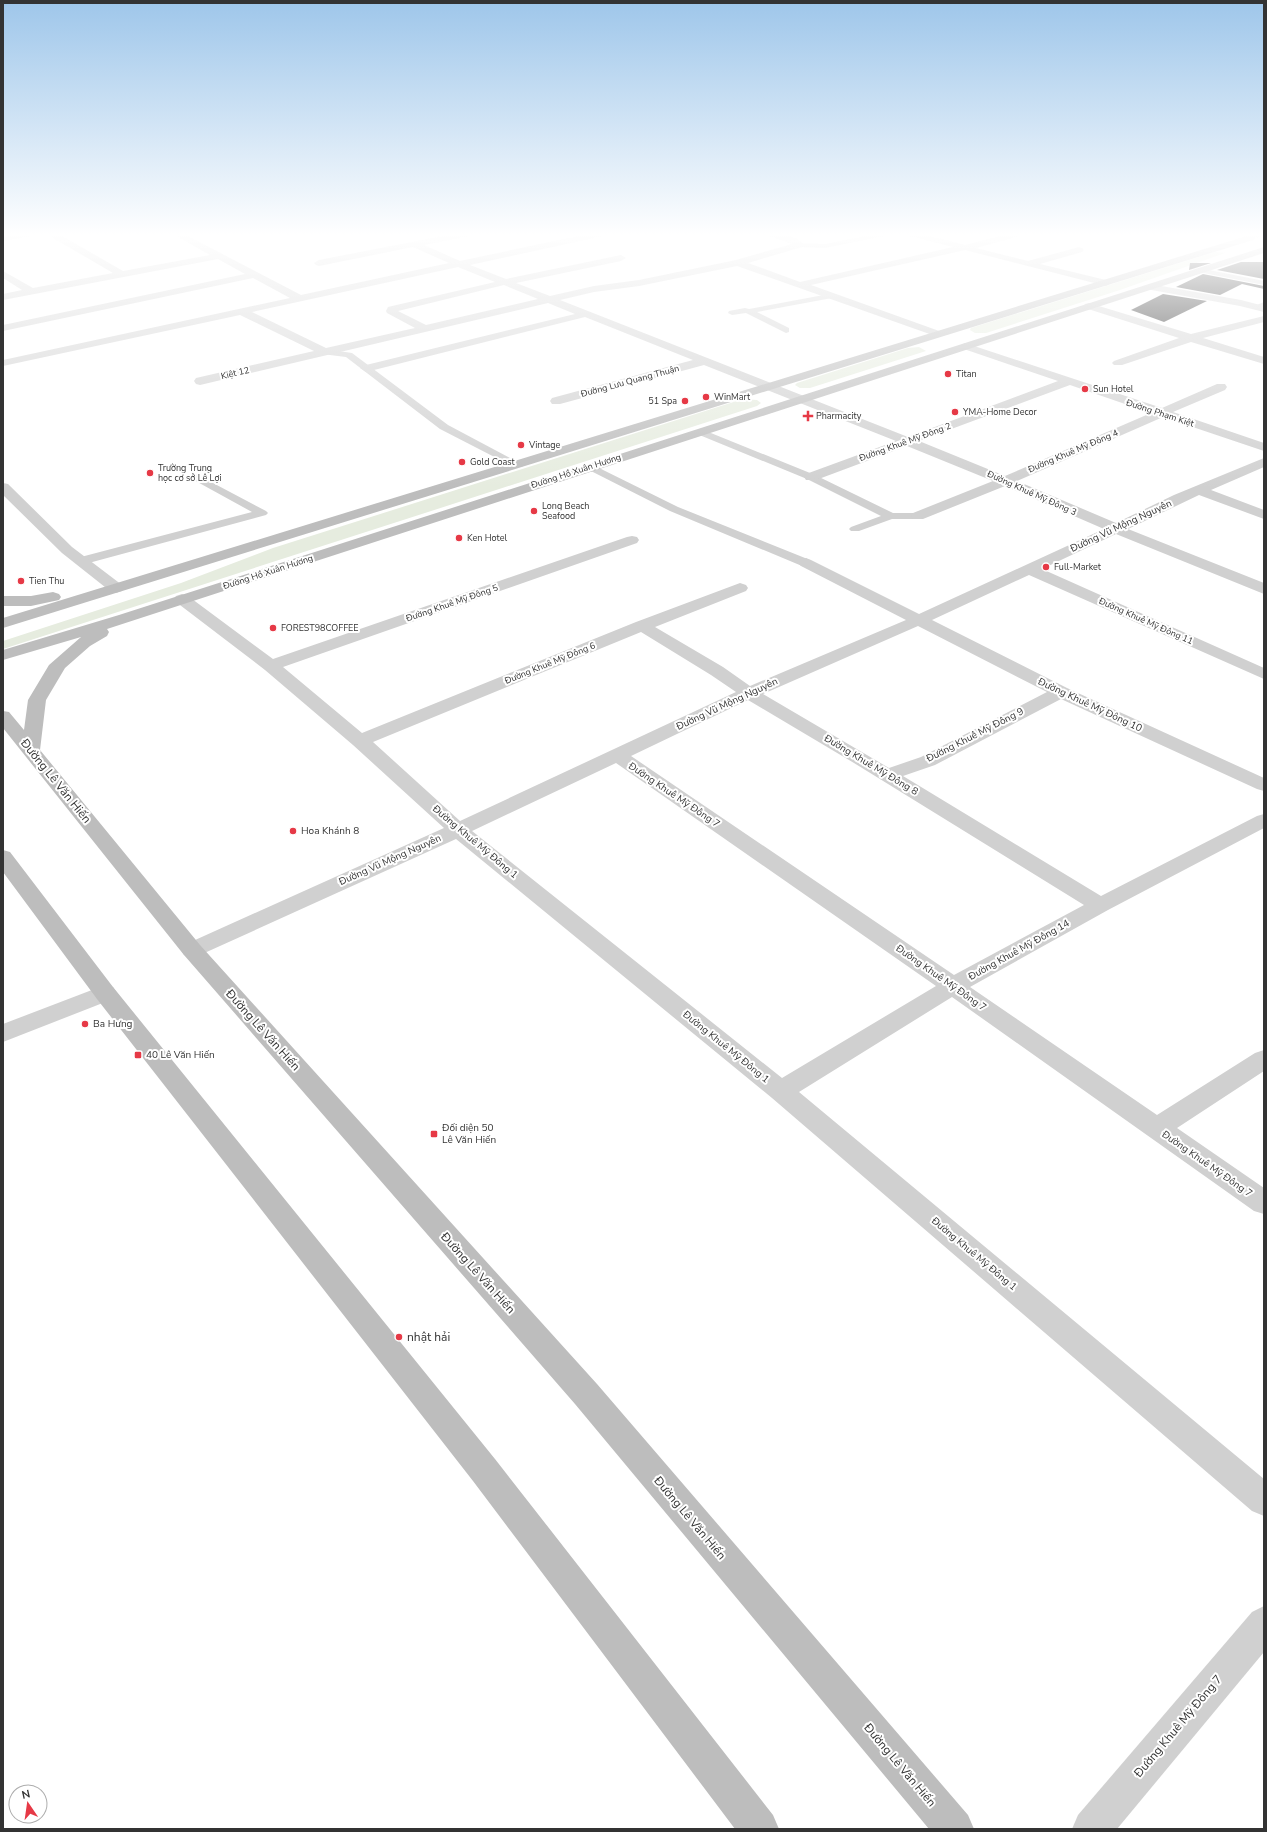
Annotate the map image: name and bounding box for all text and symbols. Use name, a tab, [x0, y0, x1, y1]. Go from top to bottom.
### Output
street label: Đường Lưu Quang Thuận	[578, 362, 681, 400]
street label: Kiệt 12	[220, 364, 250, 382]
place label: Titan	[956, 368, 977, 380]
marker: Titan	[943, 369, 953, 379]
place label: Sun Hotel	[1093, 383, 1134, 395]
marker: Sun Hotel	[1080, 384, 1090, 394]
place label: WinMart	[714, 391, 751, 403]
marker: WinMart	[701, 392, 711, 402]
place label: 51 Spa	[648, 395, 677, 407]
marker: 51 Spa	[680, 396, 690, 406]
street label: Đường Phạm Kiệt	[1124, 396, 1196, 430]
place label: YMA-Home Decor	[962, 406, 1038, 418]
marker: YMA-Home Decor	[950, 407, 960, 417]
place label: Pharmacity	[816, 410, 862, 422]
marker: Pharmacity	[803, 411, 813, 421]
street label: Đường Khuê Mỹ Đông 2	[857, 420, 953, 465]
street label: Đường Khuê Mỹ Đông 4	[1025, 426, 1120, 476]
place label: Vintage	[528, 439, 561, 451]
marker: Vintage	[516, 440, 526, 450]
street label: Đường Hồ Xuân Hương	[529, 451, 623, 492]
place label: Gold Coast	[470, 456, 516, 468]
marker: Gold Coast	[457, 457, 467, 467]
place label: Trường Trung học cơ sở Lê Lợi	[158, 462, 222, 484]
street label: Đường Khuê Mỹ Đông 3	[984, 467, 1079, 518]
marker: Trường Trung học cơ sở Lê Lợi	[145, 468, 155, 478]
street label: Đường Vũ Mộng Nguyên	[1067, 496, 1174, 556]
place label: Long Beach Seafood	[542, 500, 589, 522]
marker: Long Beach Seafood	[529, 506, 539, 516]
place label: Ken Hotel	[467, 532, 507, 544]
marker: Ken Hotel	[454, 533, 464, 543]
street label: Đường Hồ Xuân Hương	[221, 552, 315, 593]
place label: Full-Market	[1054, 561, 1102, 573]
marker: Full-Market	[1041, 562, 1051, 572]
place label: Tien Thu	[29, 575, 64, 587]
marker: Tien Thu	[16, 576, 26, 586]
street label: Đường Khuê Mỹ Đông 5	[403, 582, 500, 625]
street label: Đường Khuê Mỹ Đông 11	[1096, 594, 1195, 647]
place label: FOREST98COFFEE	[281, 622, 359, 634]
marker: FOREST98COFFEE	[268, 623, 278, 633]
street label: Đường Khuê Mỹ Đông 6	[502, 639, 597, 687]
street label: Đường Vũ Mộng Nguyên	[673, 674, 780, 734]
street label: Đường Khuê Mỹ Đông 10	[1035, 674, 1144, 735]
street label: Đường Khuê Mỹ Đông 9	[923, 704, 1026, 766]
street label: Đường Khuê Mỹ Đông 8	[820, 731, 921, 799]
street label: Đường Lê Văn Hiến	[16, 735, 95, 826]
street label: Đường Khuê Mỹ Đông 7	[625, 759, 722, 831]
street label: Đường Khuê Mỹ Đông 1	[429, 801, 521, 882]
place label: Hoa Khánh 8	[301, 824, 359, 838]
marker: Hoa Khánh 8	[288, 826, 298, 836]
street label: Đường Vũ Mộng Nguyên	[336, 831, 443, 889]
street label: Đường Khuê Mỹ Đông 14	[965, 916, 1072, 984]
street label: Đường Khuê Mỹ Đông 7	[892, 941, 989, 1015]
street label: Đường Lê Văn Hiến	[222, 985, 304, 1074]
street label: Đường Khuê Mỹ Đông 1	[679, 1007, 772, 1086]
place label: Ba Hưng	[93, 1017, 133, 1031]
marker: Ba Hưng	[80, 1019, 90, 1029]
place label: 40 Lê Văn Hiến	[146, 1048, 215, 1062]
marker: 40 Lê Văn Hiến	[133, 1050, 143, 1060]
place label: Đối diện 50 Lê Văn Hiến	[441, 1121, 496, 1147]
street label: Đường Khuê Mỹ Đông 7	[1158, 1127, 1255, 1201]
marker: Đối diện 50 Lê Văn Hiến	[429, 1129, 439, 1139]
street label: Đường Khuê Mỹ Đông 1	[928, 1213, 1020, 1294]
street label: Đường Lê Văn Hiến	[437, 1228, 519, 1317]
place label: nhật hải	[407, 1329, 450, 1345]
marker: nhật hải	[394, 1332, 404, 1342]
street label: Đường Lê Văn Hiến	[650, 1472, 730, 1563]
street label: Đường Khuê Mỹ Đông 7	[1130, 1671, 1226, 1781]
street label: Đường Lê Văn Hiến	[860, 1719, 940, 1810]
north arrow	[8, 1784, 48, 1824]
text: N	[20, 1787, 32, 1803]

